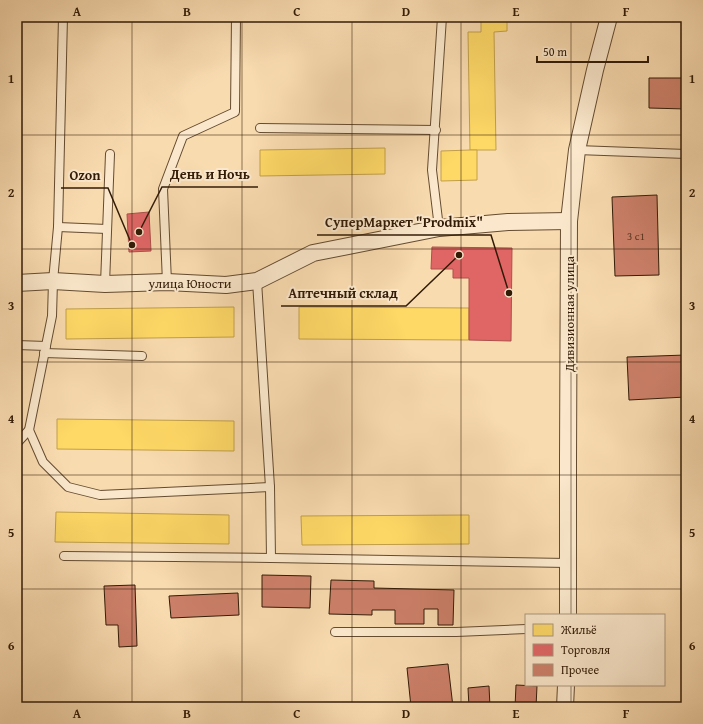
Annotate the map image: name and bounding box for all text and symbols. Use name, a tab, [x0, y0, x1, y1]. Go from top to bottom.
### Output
text: A	[73, 2, 82, 21]
text: B	[183, 2, 191, 21]
text: C	[293, 2, 301, 21]
text: D	[402, 2, 410, 21]
text: E	[513, 2, 520, 21]
text: F	[623, 2, 630, 21]
scale bar	[537, 38, 648, 64]
text: 50 m	[543, 43, 567, 60]
text: 1	[8, 69, 14, 88]
text: 1	[689, 69, 695, 88]
callout: День и Ночь	[162, 161, 258, 187]
callout: Ozon	[61, 162, 108, 188]
text: День и Ночь	[169, 164, 250, 184]
text: Ozon	[69, 165, 101, 185]
text: 2	[8, 183, 15, 202]
text: 2	[689, 183, 696, 202]
callout: СуперМаркет "Prodmix"	[317, 209, 491, 235]
text: СуперМаркет "Prodmix"	[325, 212, 483, 232]
house number: 3 с1	[627, 228, 645, 244]
street label: Дивизионная улица	[560, 255, 579, 373]
street label: улица Юности	[147, 274, 232, 293]
callout: Аптечный склад	[281, 280, 406, 306]
text: Аптечный склад	[288, 283, 398, 303]
text: 3	[8, 296, 14, 315]
text: 3	[689, 296, 695, 315]
text: 4	[8, 409, 15, 428]
text: 4	[689, 409, 696, 428]
text: 5	[8, 523, 15, 542]
text: 5	[689, 523, 696, 542]
legend	[525, 614, 665, 686]
text: Жильё	[560, 621, 597, 638]
text: 6	[8, 636, 15, 655]
text: 6	[689, 636, 696, 655]
text: Торговля	[561, 641, 610, 658]
text: Прочее	[561, 661, 599, 678]
text: A	[73, 704, 82, 723]
text: B	[183, 704, 191, 723]
text: C	[293, 704, 301, 723]
text: D	[402, 704, 410, 723]
text: E	[513, 704, 520, 723]
text: F	[623, 704, 630, 723]

